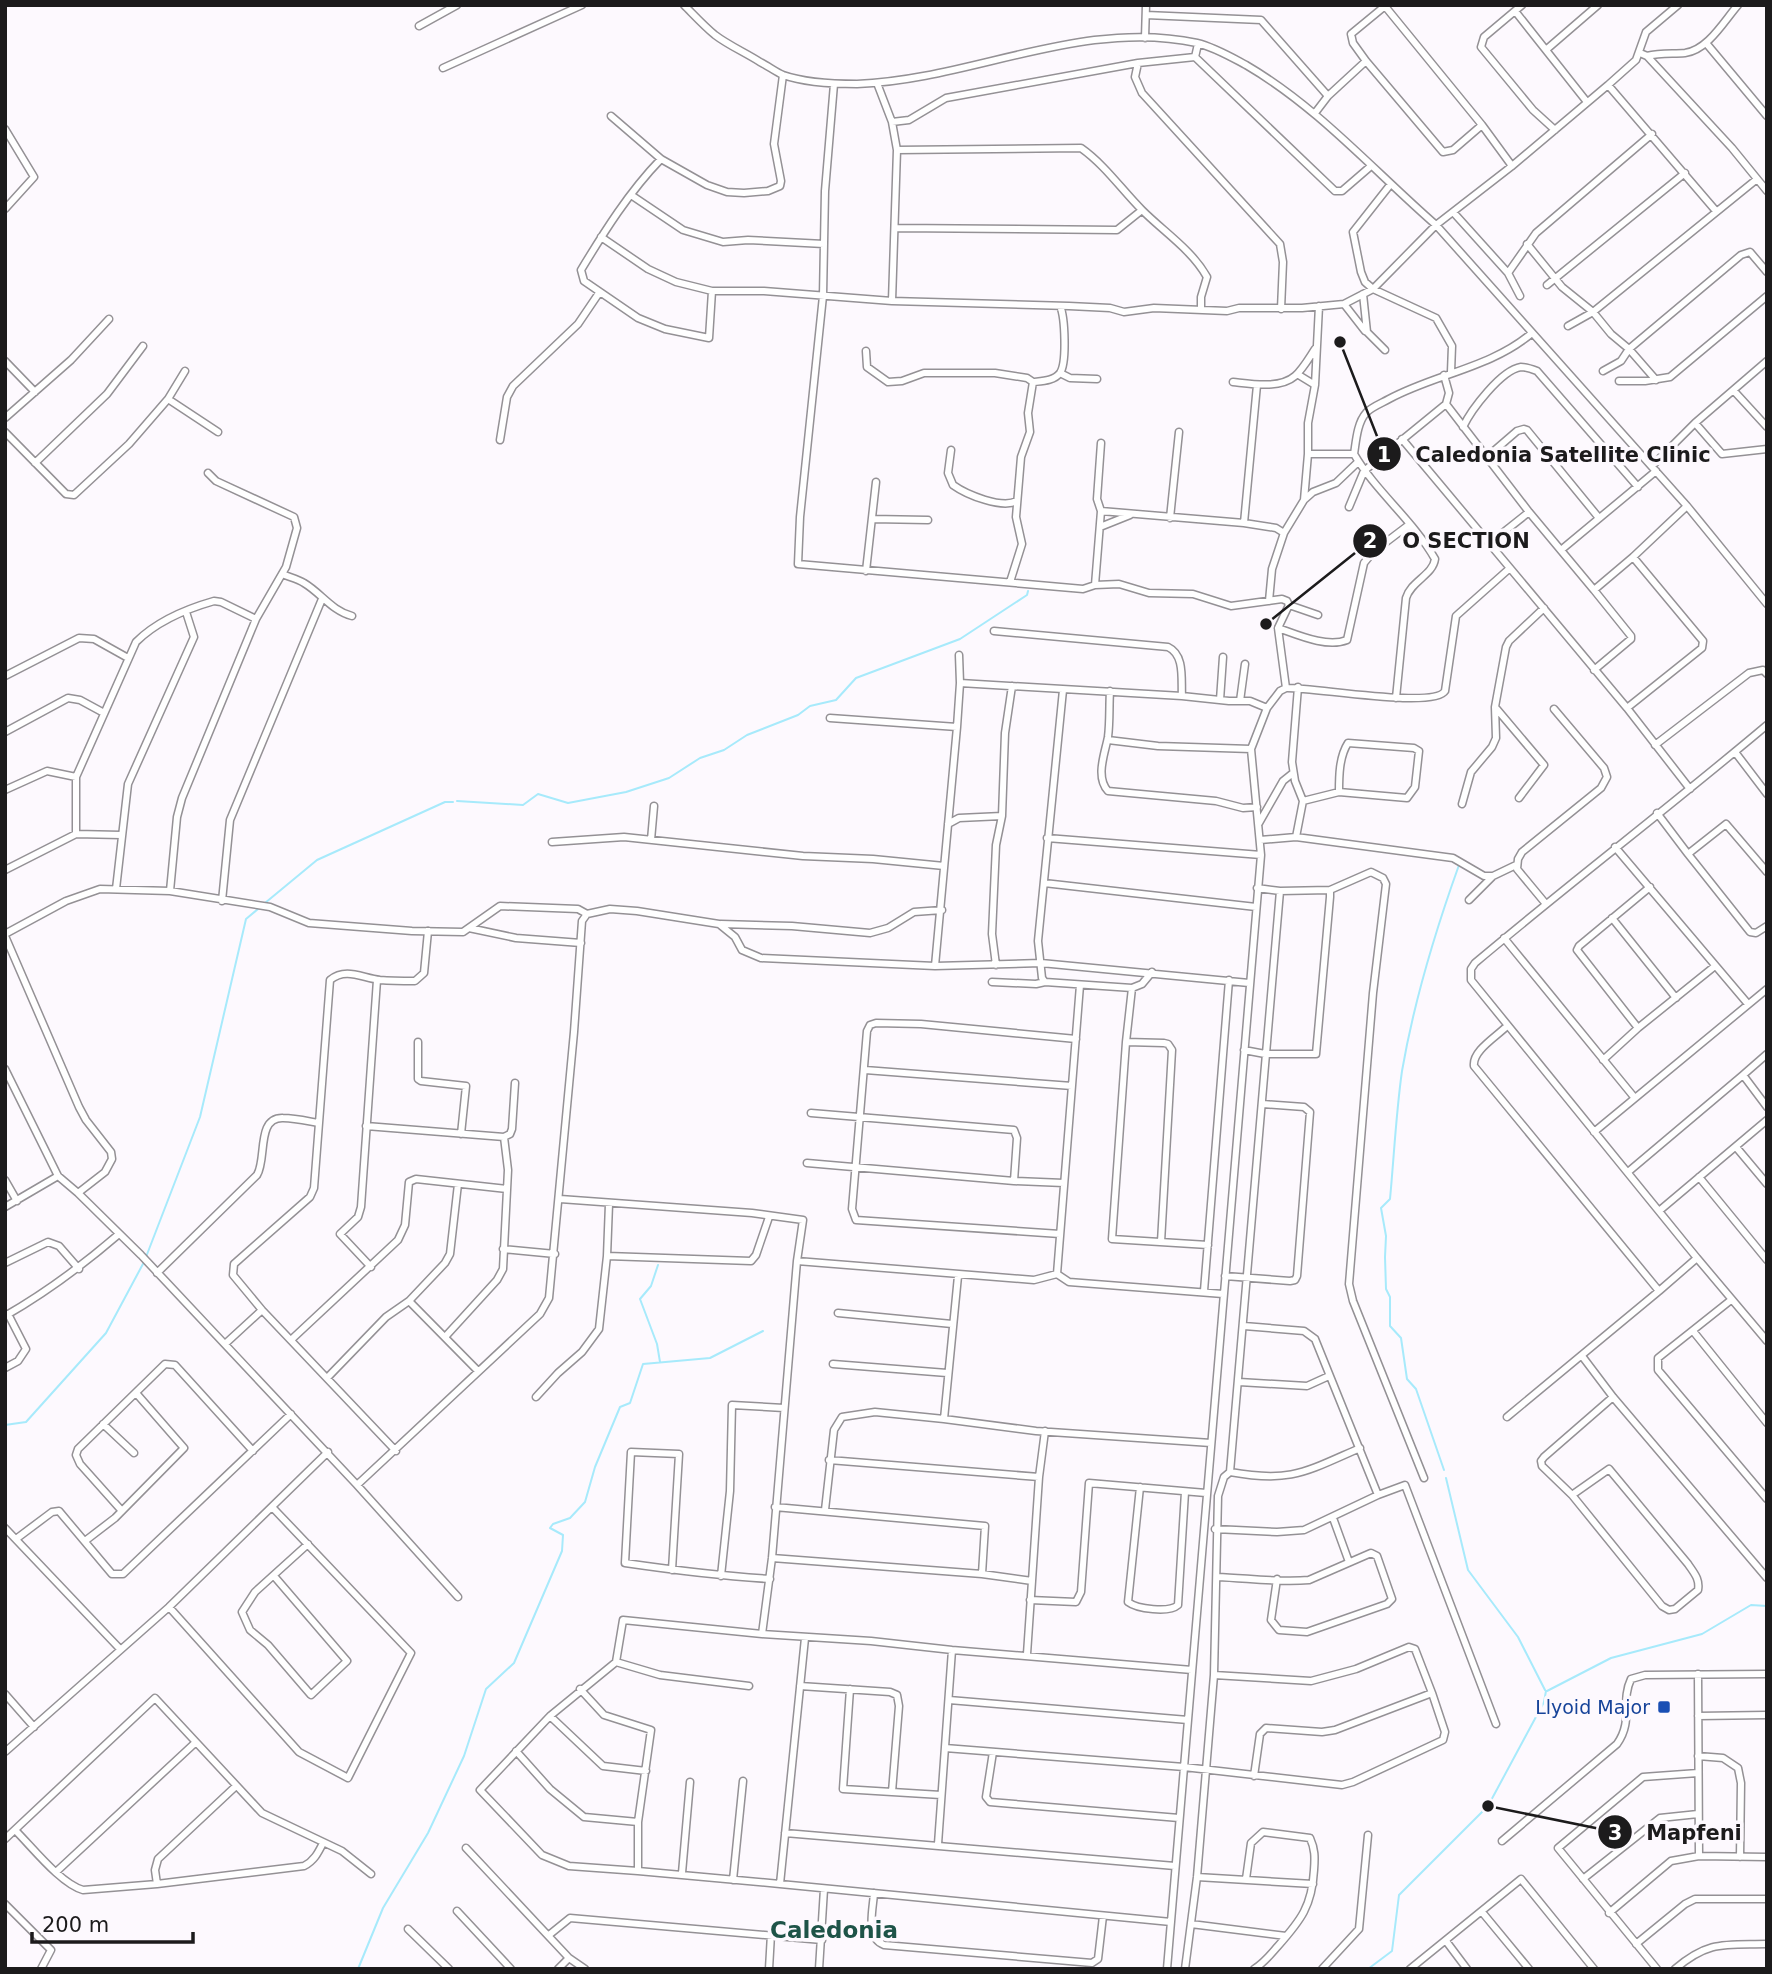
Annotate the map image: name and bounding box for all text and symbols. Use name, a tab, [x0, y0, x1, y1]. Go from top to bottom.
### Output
callout: Caledonia Satellite Clinic	[1366, 433, 1724, 475]
text: 1	[1377, 443, 1391, 467]
text: Caledonia Satellite Clinic	[1415, 443, 1711, 467]
callout: O SECTION	[1353, 520, 1544, 562]
text: 2	[1363, 529, 1377, 553]
text: O SECTION	[1402, 529, 1530, 553]
place label: Llyoid Major	[1535, 1696, 1650, 1718]
marker: Llyoid Major	[1656, 1699, 1672, 1715]
callout: Mapfeni	[1598, 1811, 1756, 1853]
text: 3	[1608, 1821, 1622, 1845]
text: Mapfeni	[1646, 1821, 1742, 1845]
scale bar	[32, 1900, 192, 1944]
text: 200 m	[42, 1913, 109, 1937]
district label: Caledonia	[770, 1917, 898, 1943]

